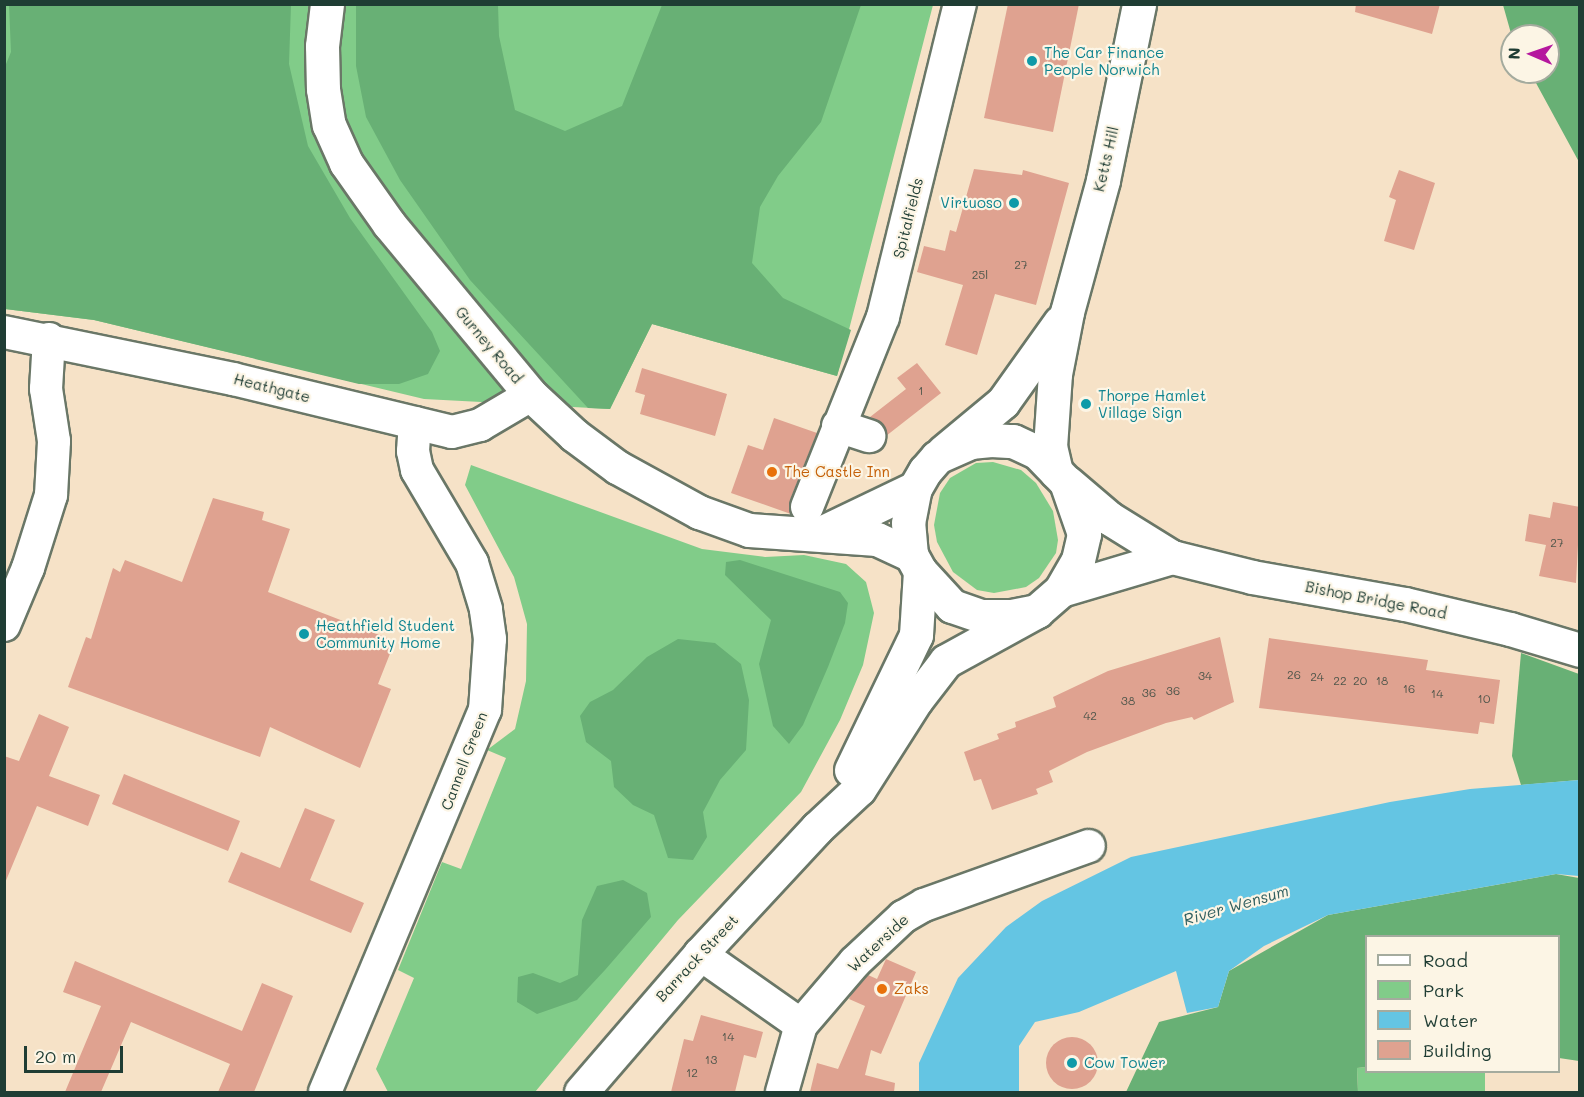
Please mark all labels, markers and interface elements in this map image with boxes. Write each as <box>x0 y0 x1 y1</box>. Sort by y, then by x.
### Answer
north arrow <box>1500 24 1560 84</box>
place label: The Car Finance People Norwich <box>1044 43 1164 78</box>
text: N <box>1503 47 1524 60</box>
marker: The Car Finance People Norwich <box>1025 54 1039 68</box>
street label: Ketts Hill <box>1090 125 1122 193</box>
street label: Spitalfields <box>889 176 927 260</box>
place label: Virtuoso <box>940 194 1002 212</box>
marker: Virtuoso <box>1007 196 1021 210</box>
house number: 27 <box>1014 258 1028 272</box>
house number: 25l <box>972 268 988 282</box>
street label: Gurney Road <box>452 303 526 387</box>
street label: Heathgate <box>232 370 312 406</box>
house number: 1 <box>918 384 924 398</box>
place label: Thorpe Hamlet Village Sign <box>1098 386 1206 421</box>
marker: Thorpe Hamlet Village Sign <box>1079 397 1093 411</box>
place label: The Castle Inn <box>784 463 890 481</box>
marker: The Castle Inn <box>765 465 779 479</box>
house number: 27 <box>1550 536 1564 550</box>
street label: Bishop Bridge Road <box>1304 577 1448 623</box>
place label: Heathfield Student Community Home <box>316 616 455 651</box>
marker: Heathfield Student Community Home <box>297 627 311 641</box>
house number: 26 <box>1287 668 1301 682</box>
house number: 34 <box>1198 669 1212 683</box>
house number: 24 <box>1310 670 1324 684</box>
house number: 22 <box>1333 674 1347 688</box>
house number: 20 <box>1353 674 1367 688</box>
house number: 18 <box>1376 674 1388 688</box>
house number: 16 <box>1403 682 1415 696</box>
house number: 36 <box>1166 684 1180 698</box>
house number: 36 <box>1142 686 1156 700</box>
house number: 14 <box>1431 687 1443 701</box>
house number: 10 <box>1478 692 1490 706</box>
house number: 38 <box>1121 694 1135 708</box>
street label: Cannell Green <box>437 709 491 813</box>
house number: 42 <box>1083 709 1097 723</box>
water label: River Wensum <box>1181 881 1291 929</box>
street label: Waterside <box>844 910 912 976</box>
street label: Barrack Street <box>652 911 742 1005</box>
legend <box>1365 935 1560 1073</box>
text: Road <box>1423 948 1468 972</box>
text: Park <box>1423 978 1464 1002</box>
place label: Zaks <box>894 980 929 998</box>
marker: Zaks <box>875 982 889 996</box>
text: Water <box>1423 1008 1478 1032</box>
house number: 14 <box>722 1030 734 1044</box>
scale bar <box>27 1034 126 1072</box>
text: Building <box>1423 1038 1491 1062</box>
text: 20 m <box>35 1044 76 1068</box>
house number: 13 <box>705 1053 717 1067</box>
place label: Cow Tower <box>1084 1054 1166 1072</box>
marker: Cow Tower <box>1065 1056 1079 1070</box>
house number: 12 <box>686 1066 698 1080</box>

